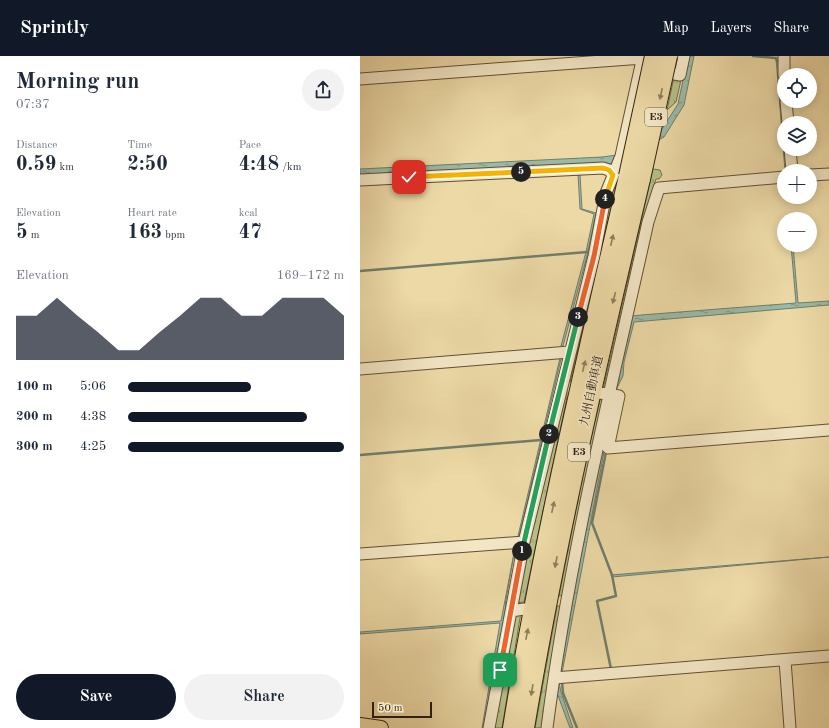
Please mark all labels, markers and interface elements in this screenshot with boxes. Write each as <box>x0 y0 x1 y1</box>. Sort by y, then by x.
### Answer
text: Sprintly <box>20 19 89 38</box>
text: Map <box>663 21 689 35</box>
text: Layers <box>711 21 752 35</box>
text: Share <box>774 21 809 35</box>
map controls <box>777 68 817 252</box>
button: locate <box>777 68 817 108</box>
button: share <box>302 69 344 111</box>
text: Morning run <box>16 71 139 93</box>
one-way arrow <box>657 88 663 100</box>
text: 07:37 <box>16 98 50 111</box>
road number: E3 <box>645 108 667 126</box>
button: layers <box>777 116 817 156</box>
text: Distance <box>16 140 57 151</box>
text: Time <box>127 140 152 151</box>
text: Pace <box>239 140 261 151</box>
text: 0.59 <box>16 155 56 175</box>
text: 2:50 <box>127 155 168 175</box>
text: 4:48 <box>239 155 279 175</box>
pin <box>392 160 426 194</box>
text: km <box>56 162 74 173</box>
text: /km <box>279 162 302 173</box>
pin: 5 <box>511 162 531 182</box>
button: + <box>777 164 817 204</box>
icon: check <box>398 166 420 188</box>
text: 5 <box>518 166 524 177</box>
pin: 4 <box>595 189 615 209</box>
text: 4 <box>602 193 608 204</box>
text: Elevation <box>16 208 61 219</box>
text: Heart rate <box>127 208 177 219</box>
text: kcal <box>239 208 258 219</box>
button: − <box>777 212 817 252</box>
text: 5 <box>16 223 28 243</box>
text: 163 <box>127 223 162 243</box>
text: 47 <box>239 223 262 243</box>
text: m <box>28 230 39 241</box>
text: bpm <box>162 230 185 241</box>
one-way arrow <box>610 233 616 246</box>
text: Elevation <box>16 269 69 282</box>
text: 169–172 m <box>277 269 344 282</box>
one-way arrow <box>610 292 616 304</box>
pin: 3 <box>568 307 588 327</box>
text: 3 <box>575 311 581 322</box>
street label: 九州自動車道 <box>577 354 605 427</box>
one-way arrow <box>581 360 587 373</box>
text: 100 m <box>16 380 53 393</box>
text: 5:06 <box>80 380 106 393</box>
text: 200 m <box>16 410 53 423</box>
text: 4:38 <box>80 410 106 423</box>
pin: 2 <box>539 424 559 444</box>
text: 2 <box>546 428 552 439</box>
text: 300 m <box>16 440 53 453</box>
text: 4:25 <box>80 440 106 453</box>
road number: E3 <box>568 443 590 461</box>
one-way arrow <box>550 501 556 513</box>
pin: 1 <box>512 541 532 561</box>
text: 1 <box>519 545 525 556</box>
one-way arrow <box>553 556 559 568</box>
one-way arrow <box>524 628 530 640</box>
pin <box>483 653 517 687</box>
icon: arrive <box>489 659 511 681</box>
button: Save <box>16 674 176 720</box>
button: Share <box>184 674 344 720</box>
one-way arrow <box>529 684 535 696</box>
scale bar <box>372 700 432 719</box>
text: 50 m <box>378 703 403 714</box>

